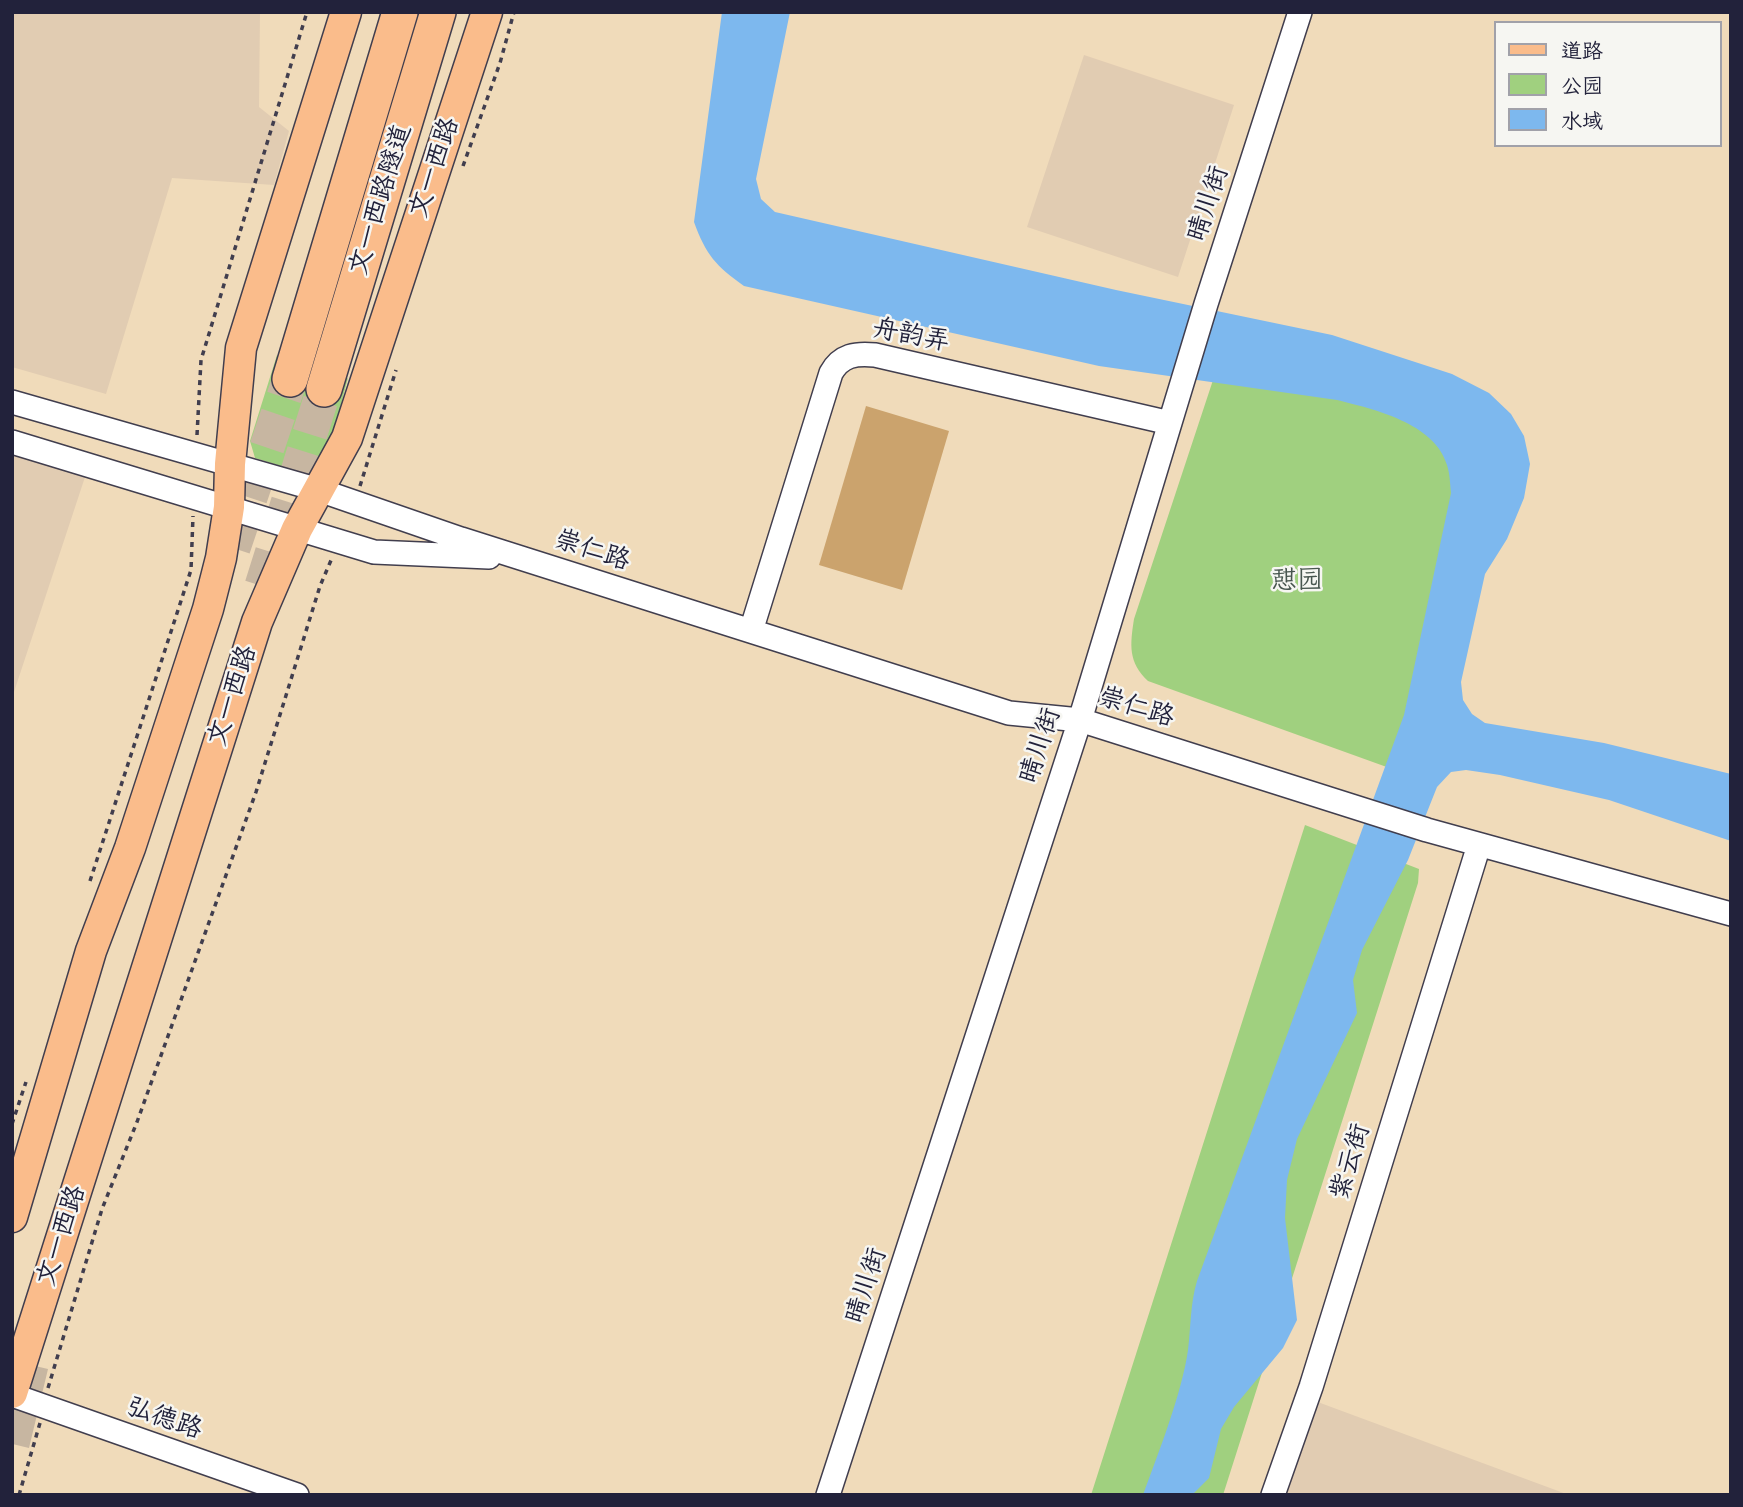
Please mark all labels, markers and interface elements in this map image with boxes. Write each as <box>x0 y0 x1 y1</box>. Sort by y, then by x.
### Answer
legend <box>1494 21 1722 147</box>
text: 道路 <box>1561 38 1603 63</box>
text: 公园 <box>1561 73 1603 98</box>
text: 水域 <box>1561 108 1603 133</box>
street label: 文一西路 <box>403 114 467 222</box>
street label: 文一西路隧道 <box>343 121 419 279</box>
street label: 晴川街 <box>1182 162 1236 246</box>
street label: 舟韵弄 <box>870 313 952 359</box>
street label: 崇仁路 <box>550 524 634 578</box>
park label: 憇园 <box>1271 565 1323 597</box>
street label: 文一西路 <box>202 642 264 750</box>
street label: 崇仁路 <box>1094 682 1178 734</box>
street label: 晴川街 <box>1014 704 1068 788</box>
street label: 紫云街 <box>1325 1120 1377 1204</box>
street label: 文一西路 <box>31 1182 93 1290</box>
street label: 晴川街 <box>840 1244 894 1328</box>
street label: 弘德路 <box>122 1392 206 1446</box>

